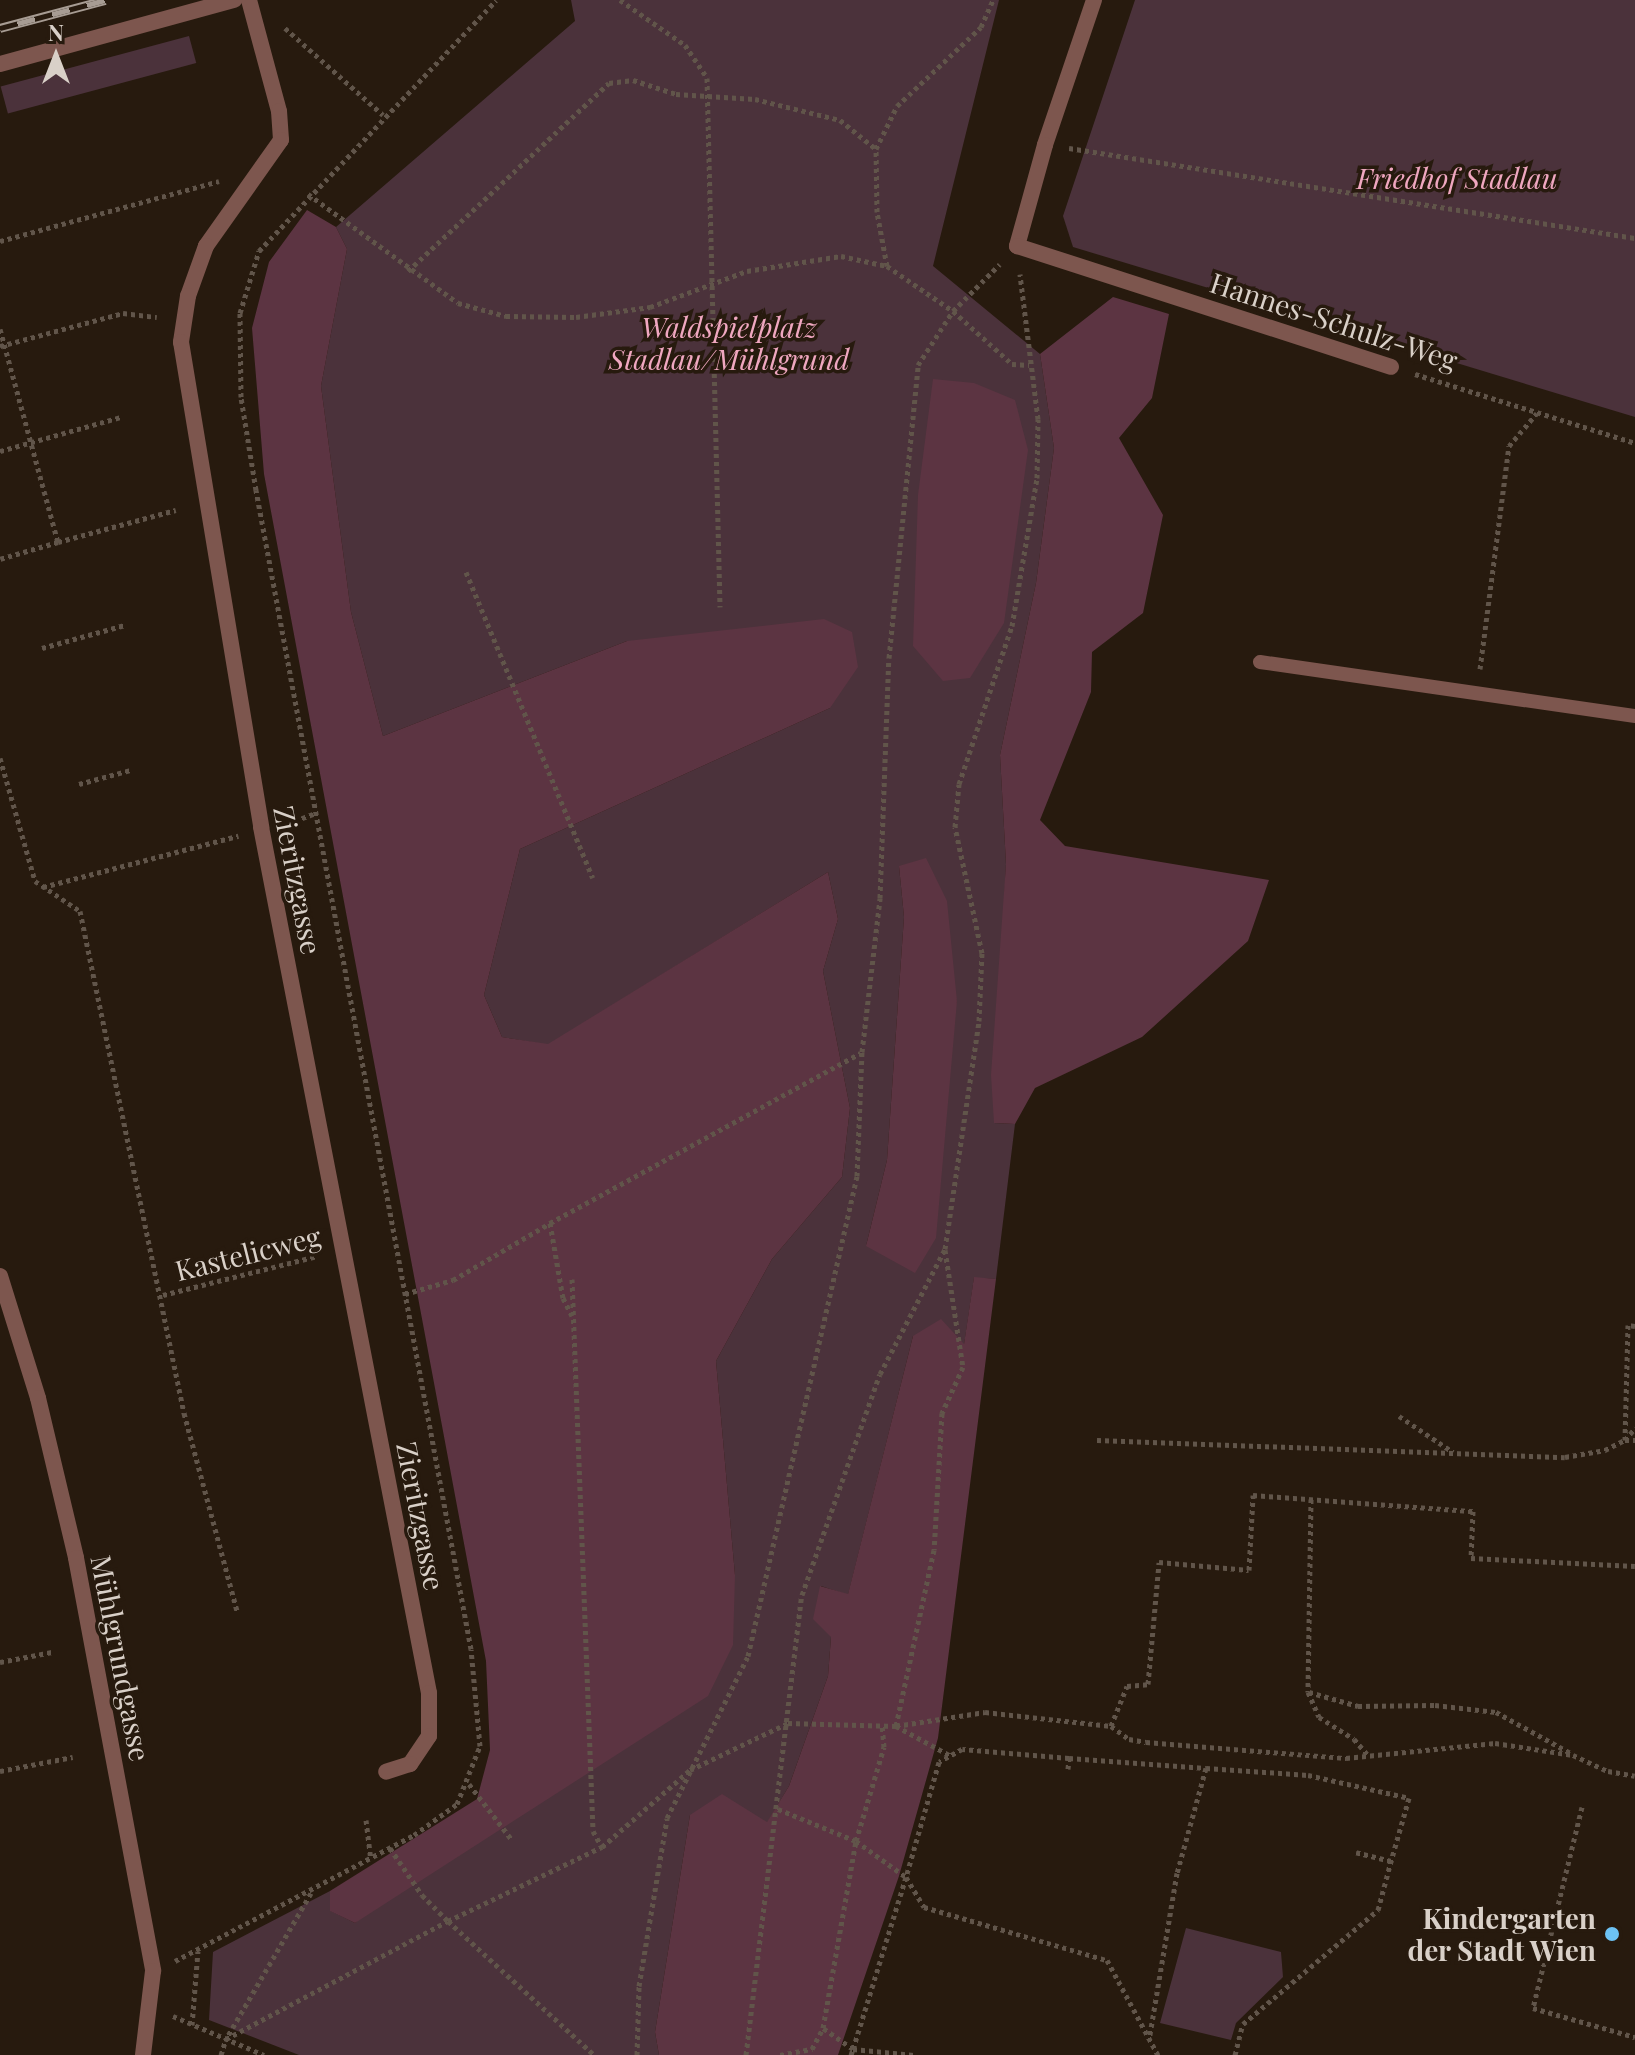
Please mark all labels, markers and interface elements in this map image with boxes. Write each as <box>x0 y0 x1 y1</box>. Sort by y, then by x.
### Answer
north arrow <box>16 16 96 96</box>
text: N <box>48 17 64 47</box>
park label: Friedhof Stadlau <box>1356 161 1558 195</box>
street label: Hannes-Schulz-Weg <box>1206 265 1462 377</box>
park label: Waldspielplatz Stadlau/Mühlgrund <box>609 310 849 376</box>
street label: Zieritzgasse <box>267 803 329 957</box>
street label: Kastelicweg <box>172 1219 324 1287</box>
street label: Zieritzgasse <box>390 1439 452 1593</box>
street label: Mühlgrundgasse <box>85 1552 157 1764</box>
place label: Kindergarten der Stadt Wien <box>1406 1901 1596 1967</box>
marker: Kindergarten der Stadt Wien <box>1603 1925 1621 1943</box>

